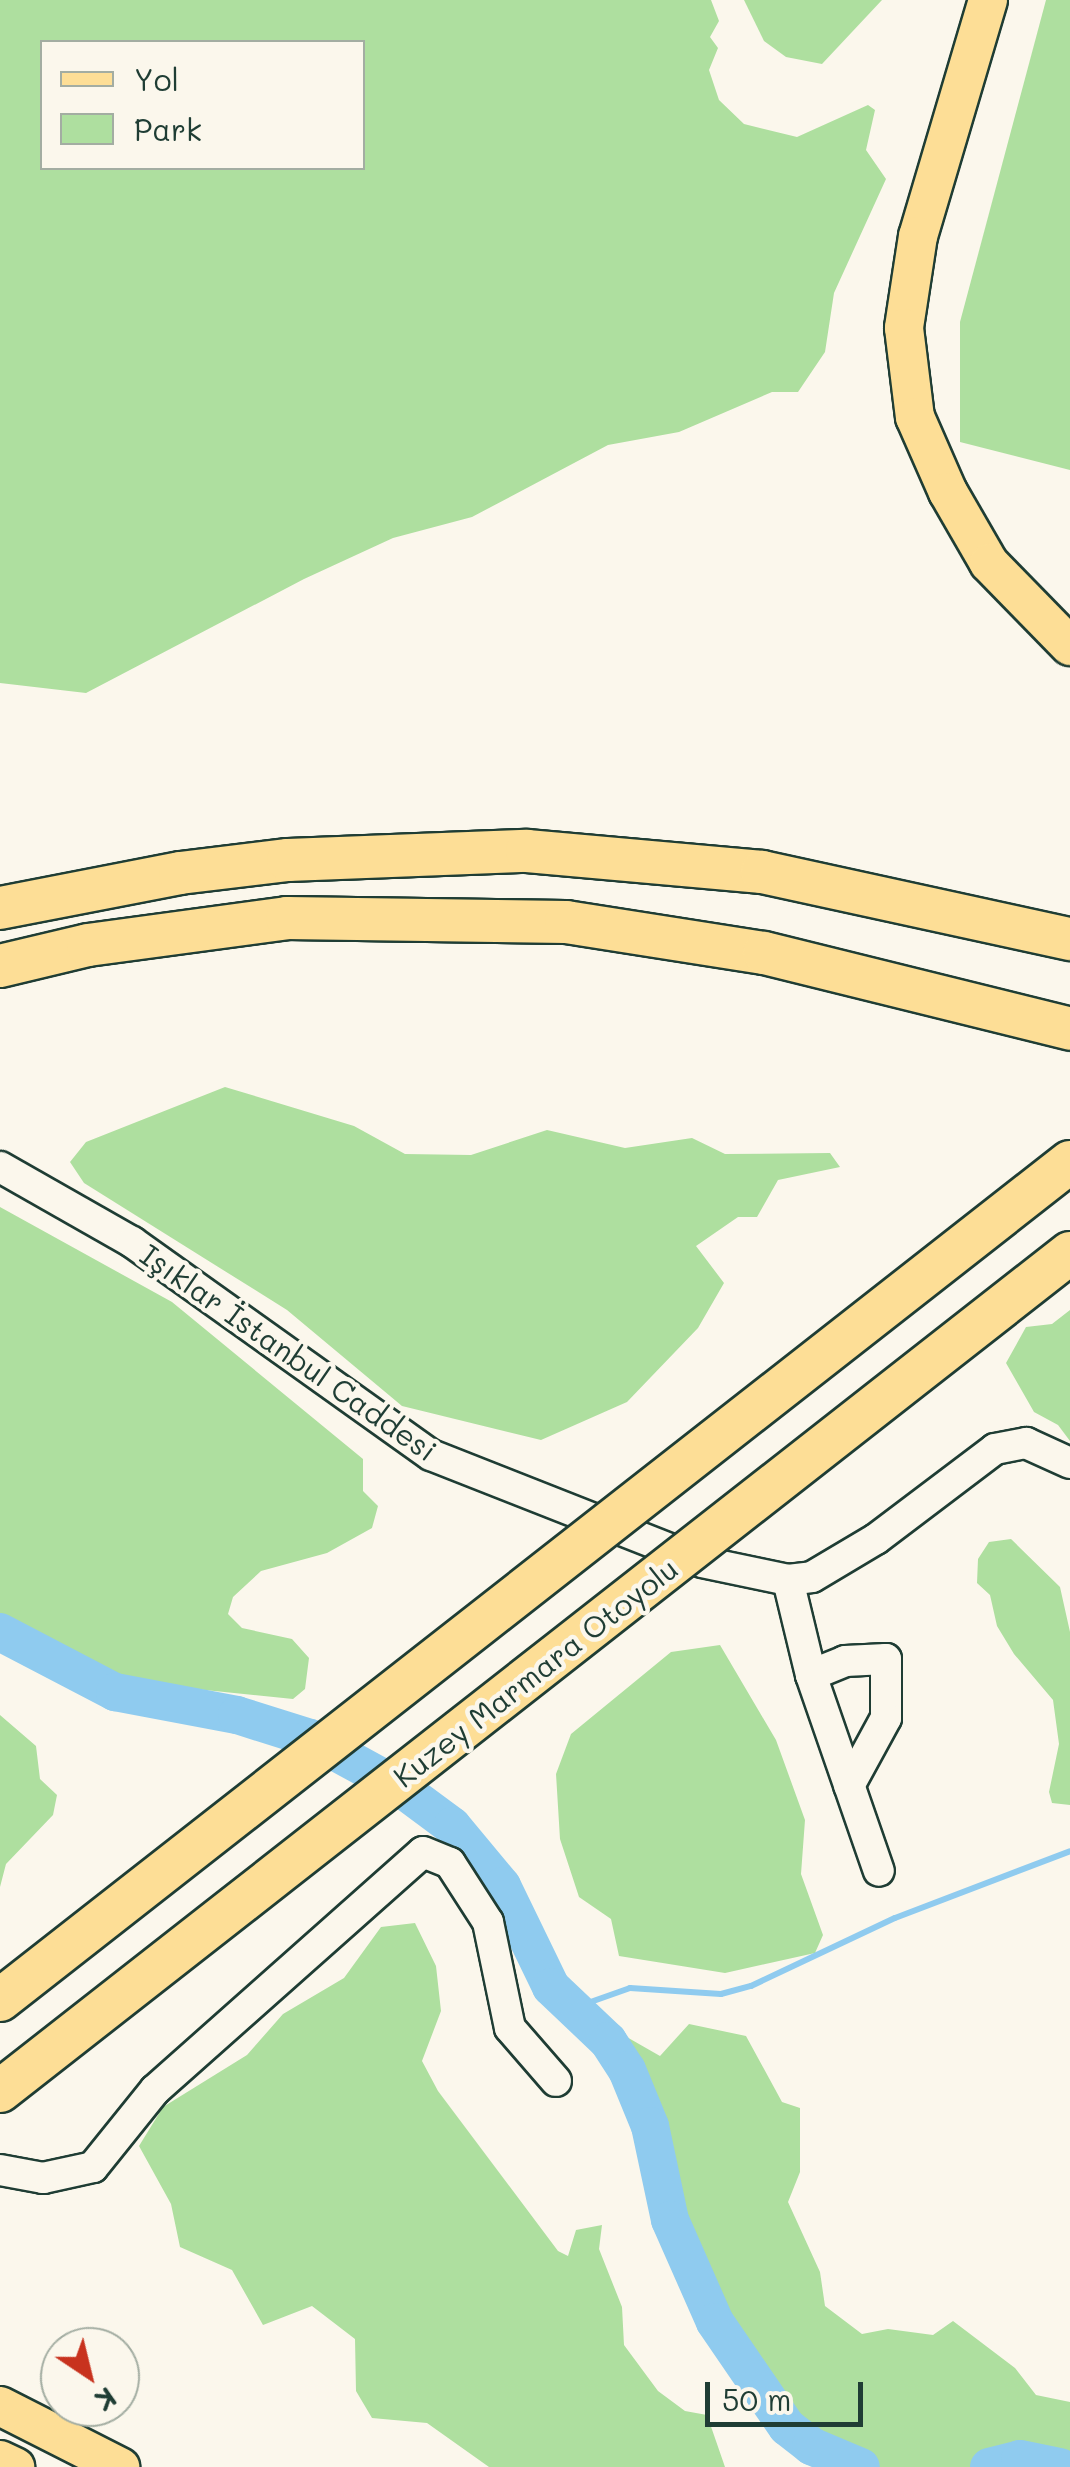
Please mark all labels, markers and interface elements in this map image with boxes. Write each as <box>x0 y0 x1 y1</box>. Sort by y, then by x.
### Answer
legend <box>40 40 365 170</box>
text: Yol <box>134 59 179 99</box>
text: Park <box>134 109 202 149</box>
street label: Işıklar İstanbul Caddesi <box>134 1236 444 1468</box>
street label: Kuzey Marmara Otoyolu <box>386 1550 684 1794</box>
north arrow <box>40 2327 140 2427</box>
scale bar <box>710 2362 868 2424</box>
text: 50 m <box>722 2379 792 2419</box>
text: K <box>88 2380 124 2420</box>

